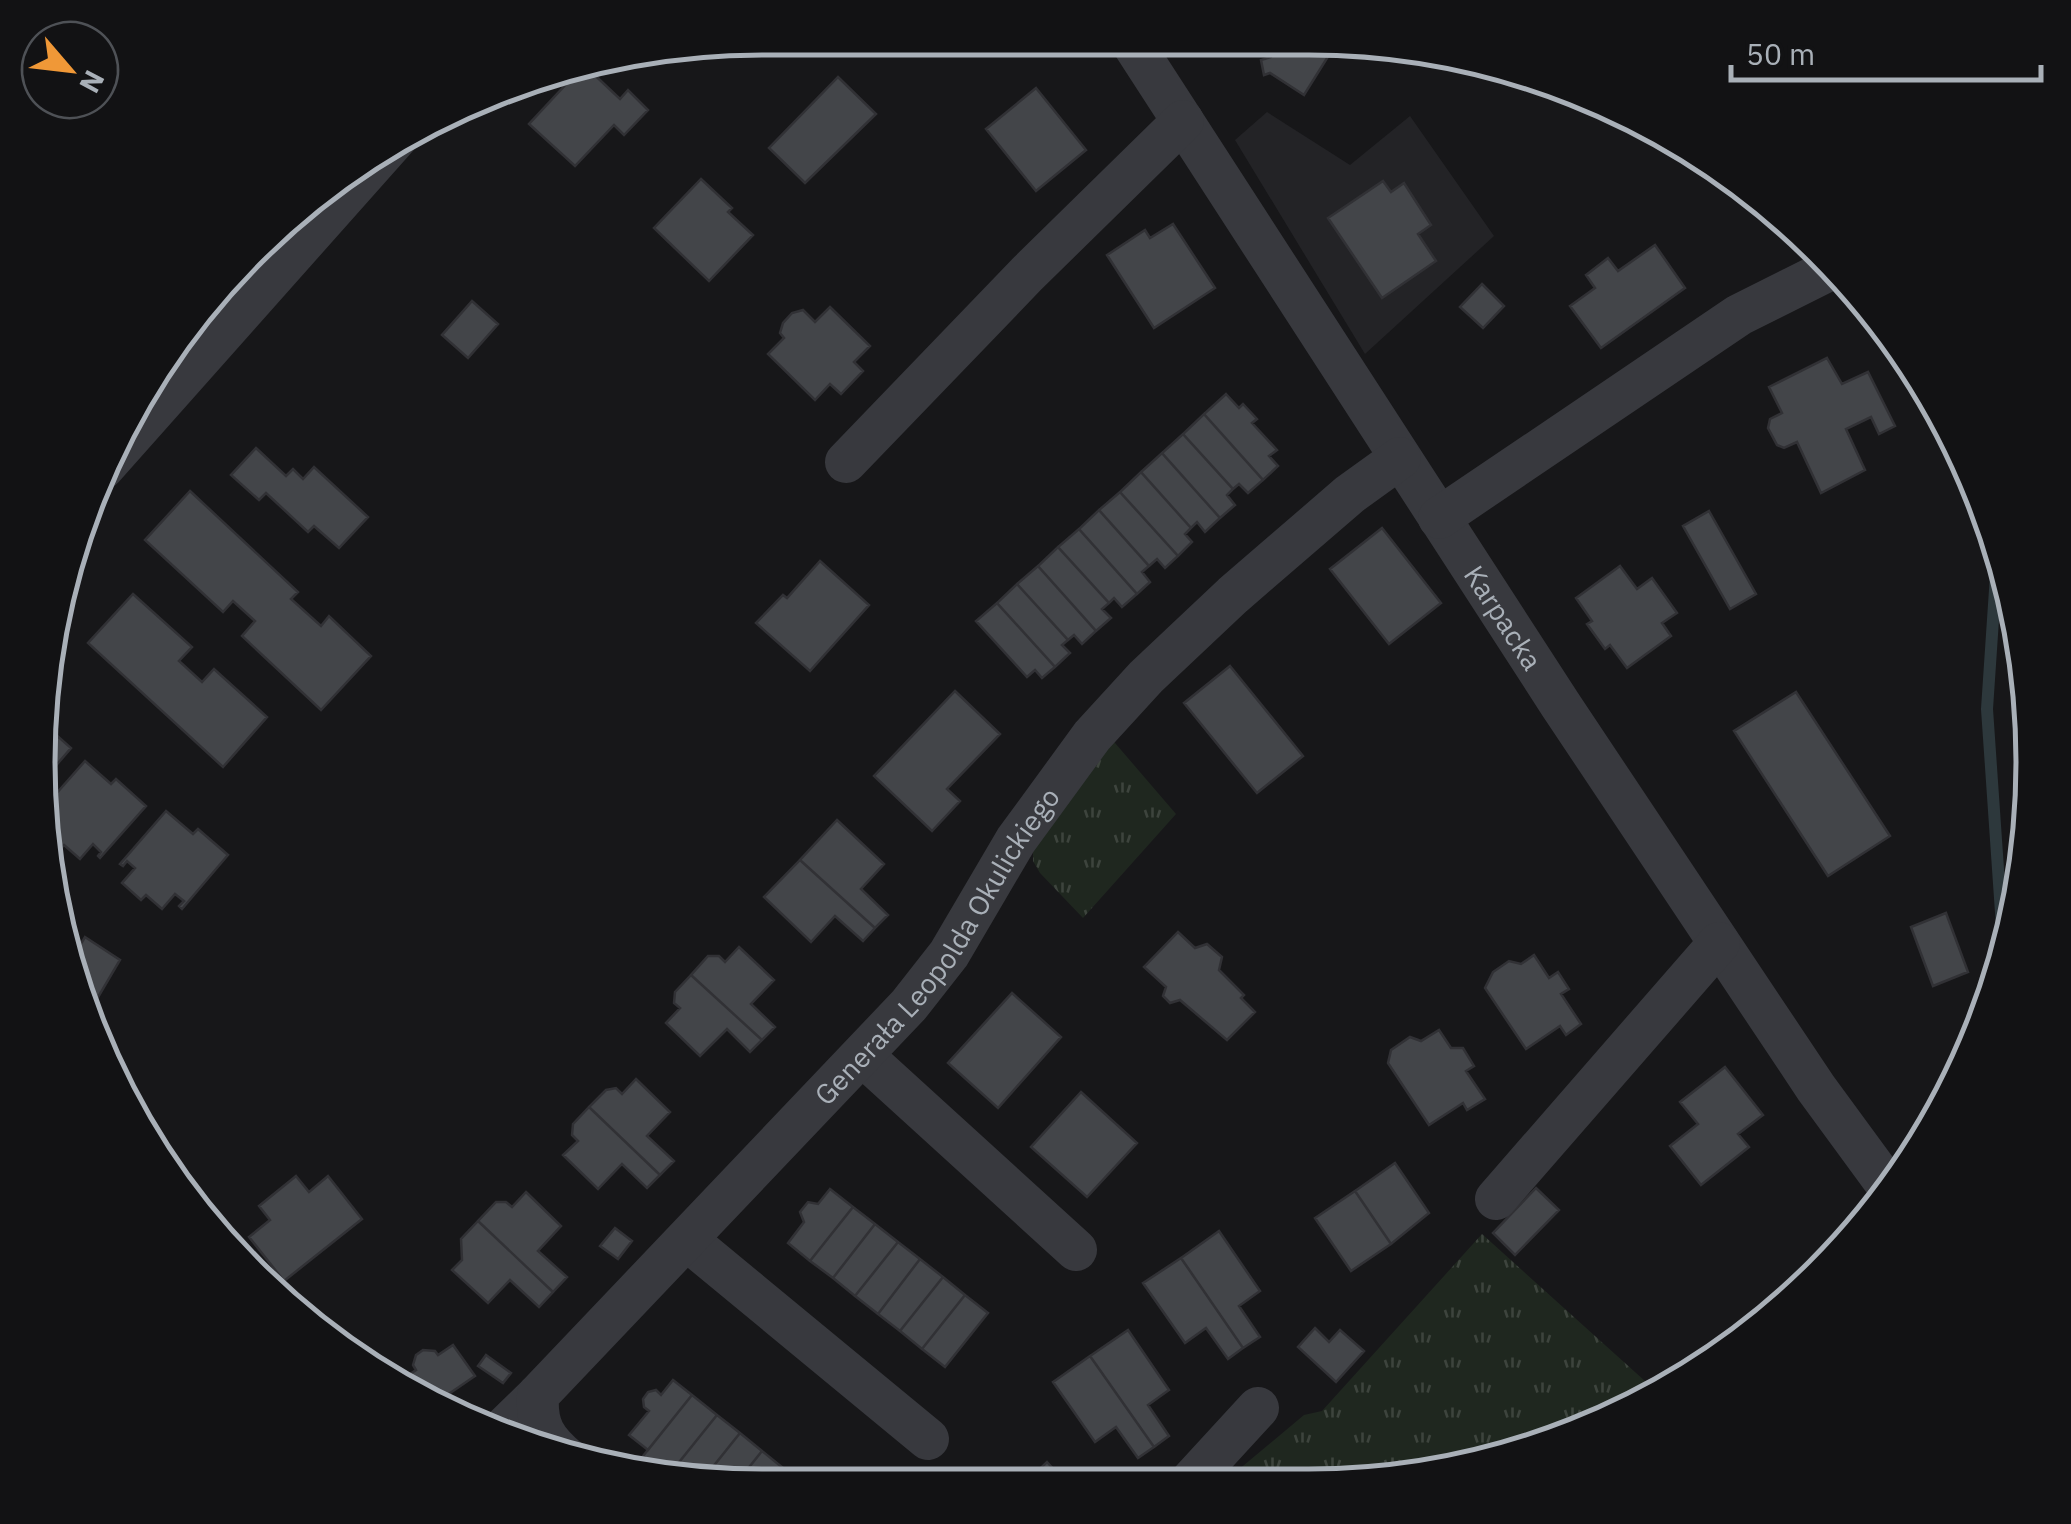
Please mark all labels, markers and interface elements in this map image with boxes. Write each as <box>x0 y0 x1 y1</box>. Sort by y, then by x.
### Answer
north arrow <box>20 20 120 120</box>
scale bar <box>1731 20 2041 82</box>
text: 50 m <box>1746 34 1815 73</box>
text: N <box>71 64 114 100</box>
street label: Karpacka <box>1456 558 1551 677</box>
street label: Generała Leopolda Okulickiego <box>806 779 1067 1112</box>

